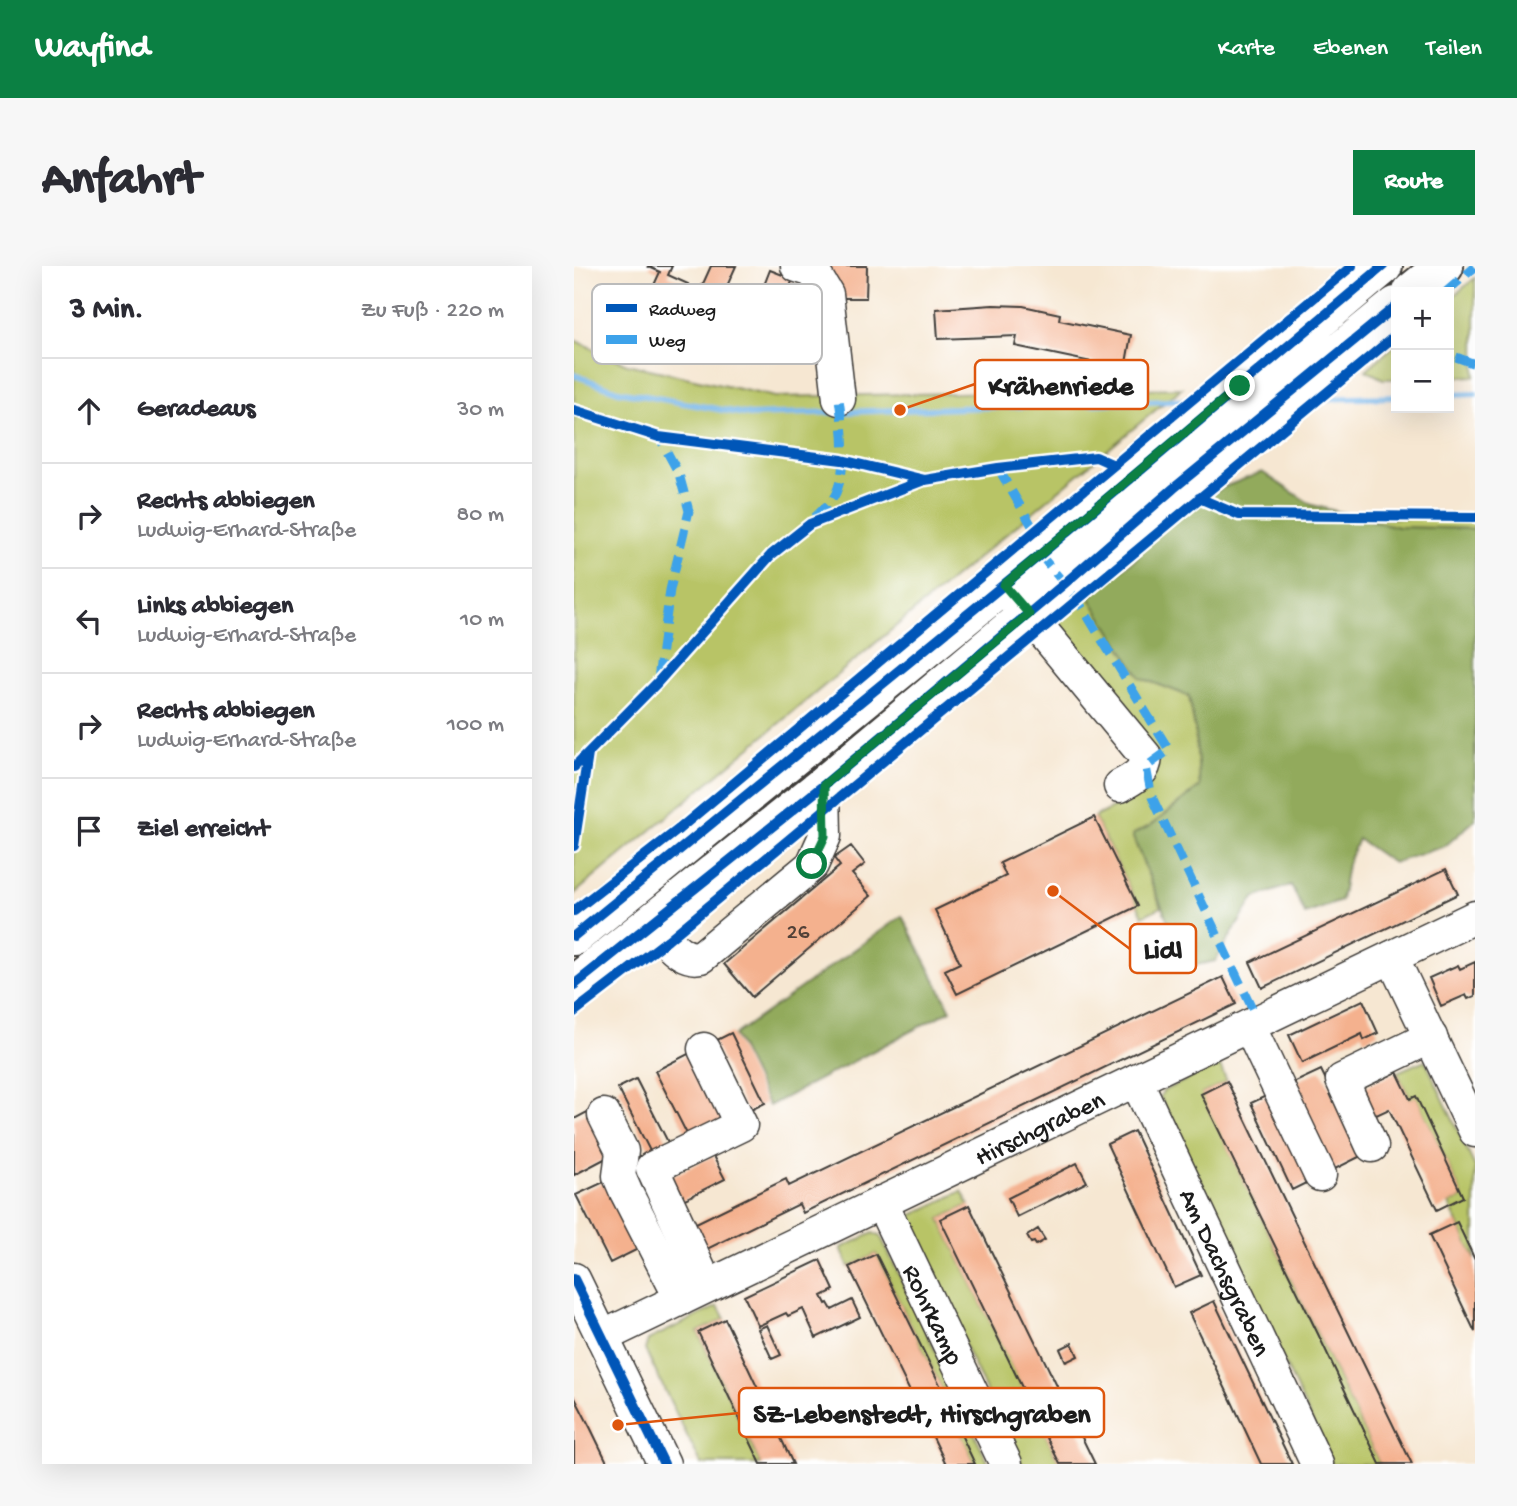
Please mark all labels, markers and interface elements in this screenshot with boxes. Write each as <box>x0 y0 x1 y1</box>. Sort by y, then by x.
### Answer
text: Wayfind <box>35 30 150 68</box>
text: Karte <box>1218 35 1275 64</box>
text: Ebenen <box>1313 35 1388 64</box>
text: Teilen <box>1426 35 1482 64</box>
button: Route <box>1353 150 1475 215</box>
text: Anfahrt <box>42 153 200 211</box>
legend <box>592 284 822 364</box>
map controls <box>1391 287 1454 413</box>
button: + <box>1391 287 1454 350</box>
text: 3 Min. <box>70 294 144 329</box>
text: Zu Fuß · 220 m <box>361 298 504 325</box>
text: Radweg <box>649 300 716 323</box>
text: Weg <box>649 331 686 354</box>
button: − <box>1391 350 1454 413</box>
callout: Krähenriede <box>975 360 1148 409</box>
route end <box>1224 370 1255 401</box>
text: Krähenriede <box>988 372 1135 405</box>
icon: ahead <box>70 392 108 430</box>
text: Geradeaus <box>137 395 255 426</box>
text: 30 m <box>457 397 504 424</box>
text: Rechts abbiegen <box>137 487 315 518</box>
icon: right <box>70 497 108 535</box>
text: 80 m <box>457 502 504 529</box>
text: Ludwig-Erhard-Straße <box>137 518 356 545</box>
text: Links abbiegen <box>137 592 293 623</box>
icon: left <box>70 602 108 640</box>
text: 10 m <box>460 607 504 634</box>
text: Ludwig-Erhard-Straße <box>137 623 356 650</box>
text: Rechts abbiegen <box>137 697 315 728</box>
icon: right <box>70 707 108 745</box>
text: 100 m <box>447 712 504 739</box>
text: Ludwig-Erhard-Straße <box>137 728 356 755</box>
icon: arrive <box>70 812 108 850</box>
text: Ziel erreicht <box>137 815 269 846</box>
route start <box>796 848 827 879</box>
house number: 26 <box>787 920 810 947</box>
callout: Lidl <box>1130 924 1196 973</box>
text: Lidl <box>1144 936 1182 969</box>
street label: Hirschgraben <box>971 1086 1111 1175</box>
street label: Am Dachsgraben <box>1170 1185 1275 1363</box>
street label: Rohrkamp <box>893 1261 968 1371</box>
callout: SZ-Lebenstedt, Hirschgraben <box>739 1388 1104 1437</box>
text: SZ-Lebenstedt, Hirschgraben <box>753 1400 1091 1433</box>

